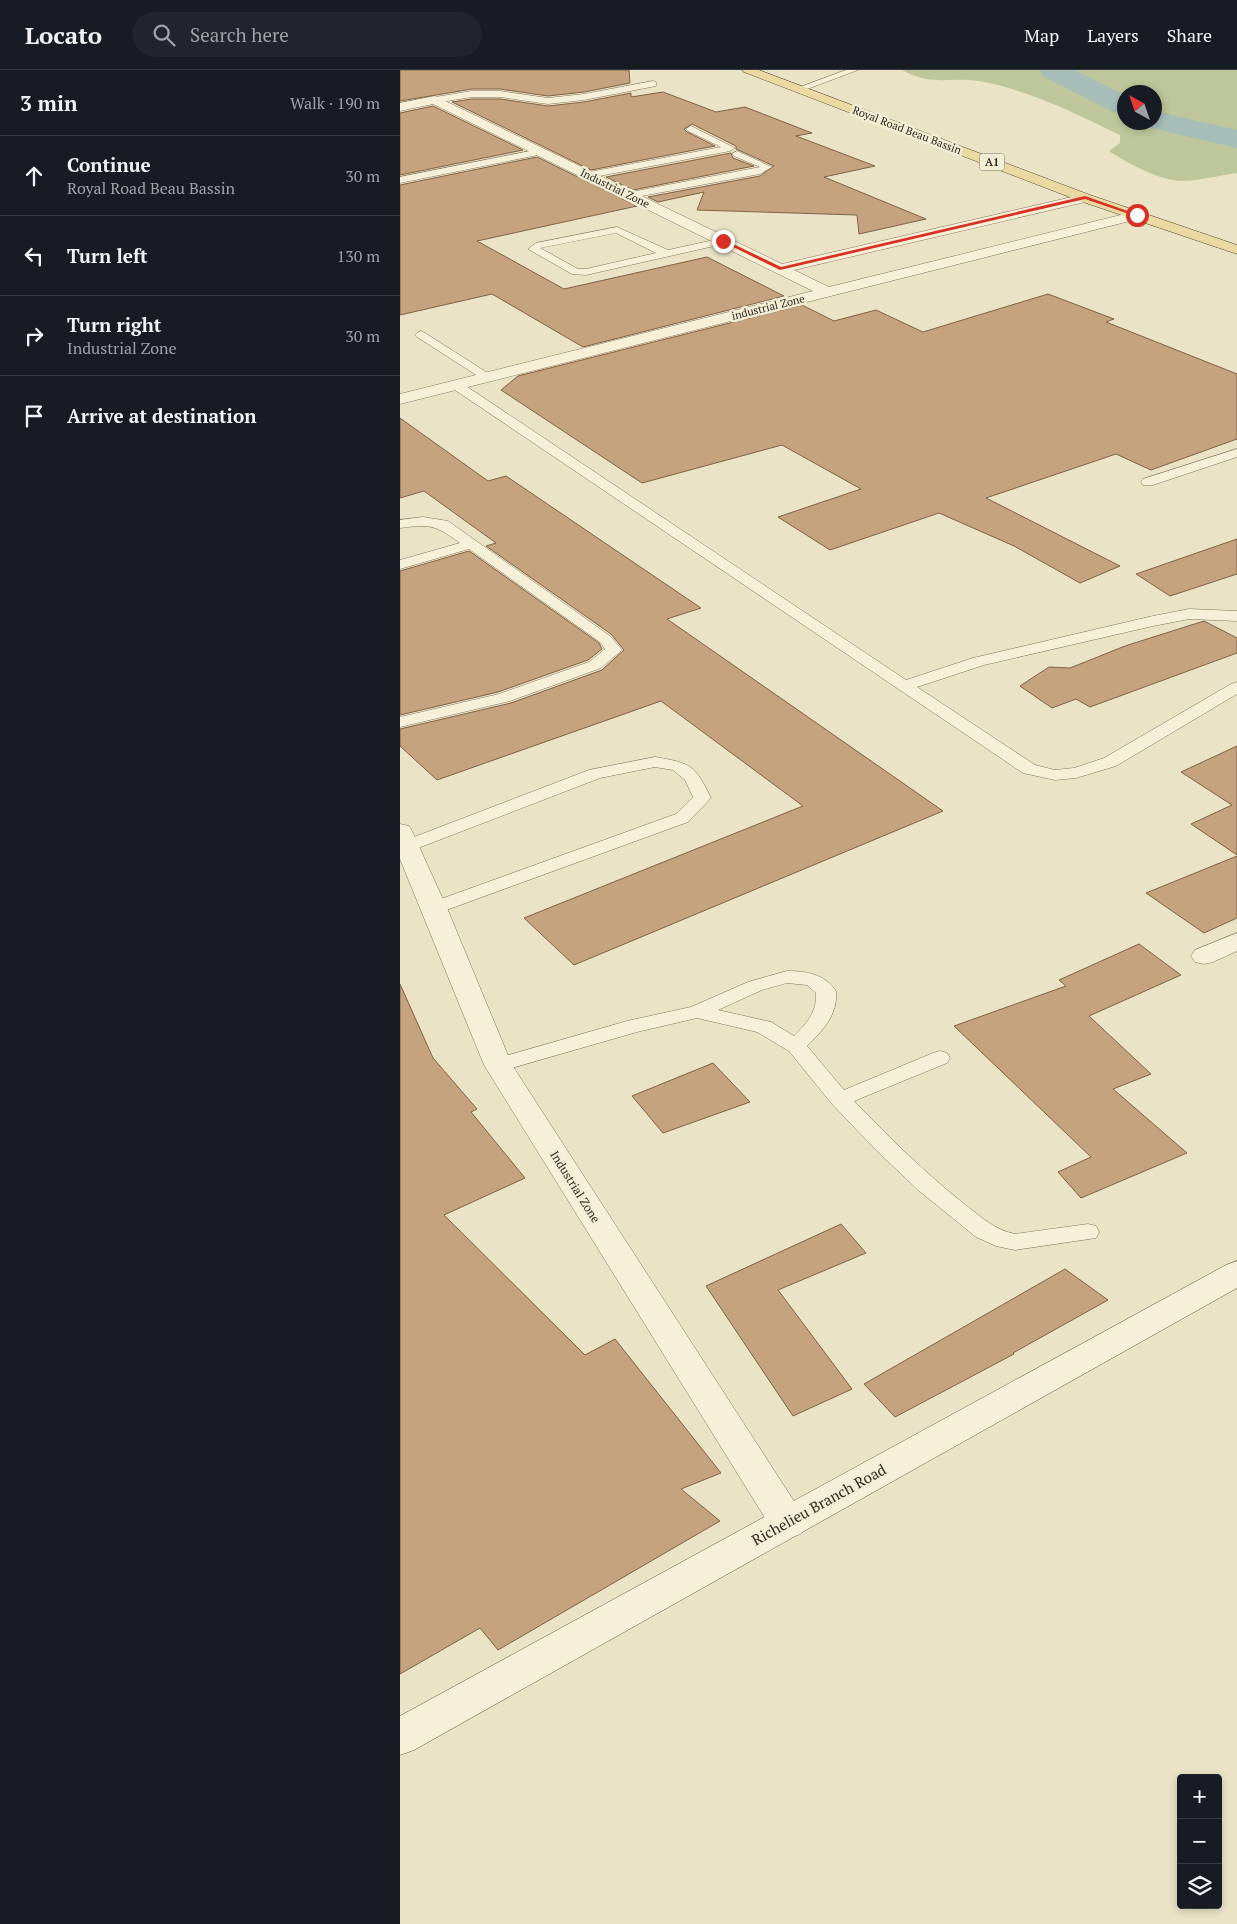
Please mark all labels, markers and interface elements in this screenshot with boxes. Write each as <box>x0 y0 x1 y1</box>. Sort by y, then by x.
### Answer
search box <box>132 12 482 57</box>
text: Locato <box>25 19 102 51</box>
icon: search <box>150 21 178 49</box>
text: Search here <box>190 22 289 47</box>
text: Map <box>1024 23 1059 47</box>
text: Layers <box>1087 23 1139 47</box>
text: Share <box>1167 23 1212 47</box>
north arrow <box>1117 85 1162 130</box>
text: 3 min <box>20 89 77 117</box>
text: Walk · 190 m <box>290 92 380 114</box>
street label: Royal Road Beau Bassin <box>851 103 964 157</box>
text: Continue <box>67 152 151 177</box>
road number: A1 <box>980 154 1004 170</box>
icon: ahead <box>20 162 48 190</box>
text: 30 m <box>345 165 380 187</box>
street label: Industrial Zone <box>578 165 652 211</box>
text: Royal Road Beau Bassin <box>67 177 235 199</box>
route start <box>1126 204 1149 227</box>
route end <box>712 230 735 253</box>
icon: left <box>20 242 48 270</box>
text: Turn left <box>67 243 148 268</box>
text: 130 m <box>337 245 380 267</box>
street label: industrial Zone <box>730 291 806 323</box>
text: Turn right <box>67 312 161 337</box>
icon: right <box>20 322 48 350</box>
text: 30 m <box>345 325 380 347</box>
text: Industrial Zone <box>67 337 177 359</box>
icon: arrive <box>20 402 48 430</box>
text: Arrive at destination <box>67 403 256 428</box>
street label: Industrial Zone <box>547 1148 604 1226</box>
street label: Richelieu Branch Road <box>748 1459 889 1549</box>
map controls <box>1177 1774 1222 1909</box>
button: + <box>1177 1774 1222 1819</box>
button: − <box>1177 1819 1222 1864</box>
button: layers <box>1177 1864 1222 1909</box>

